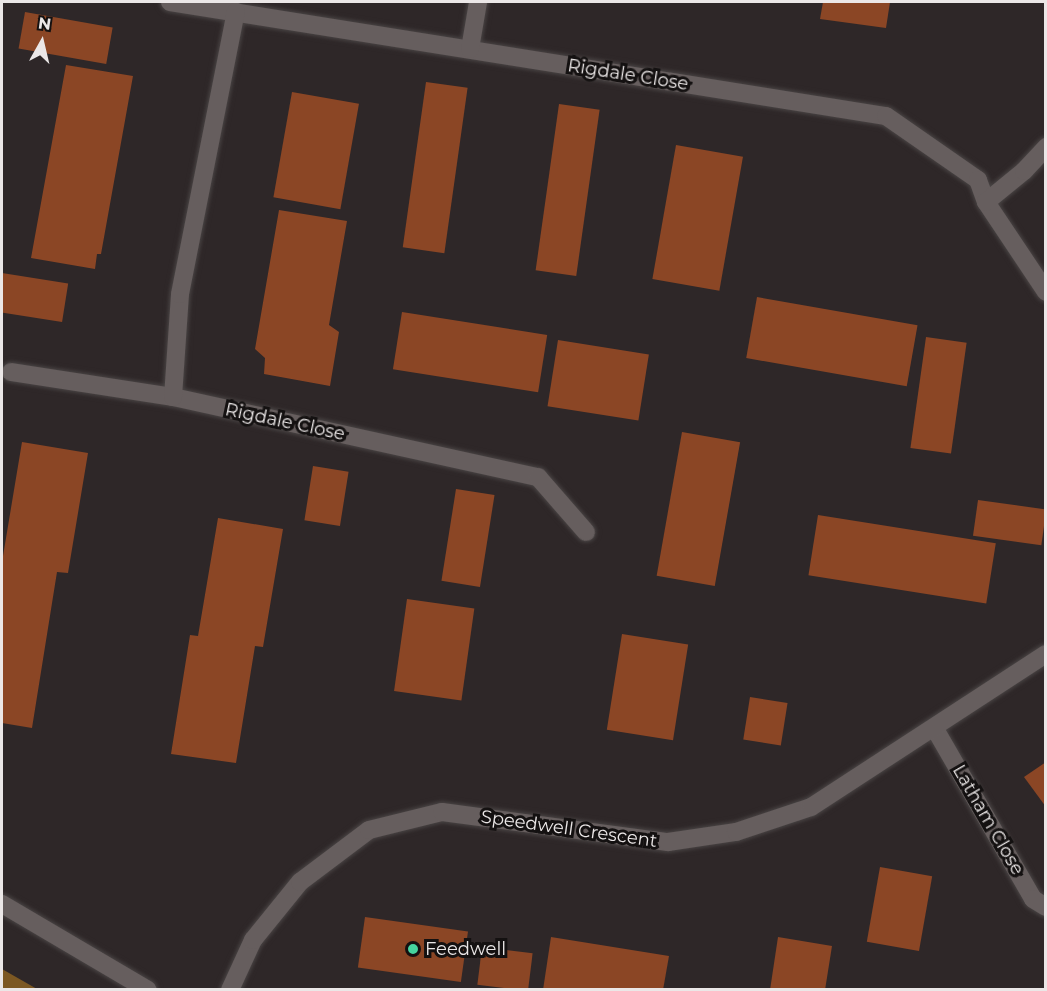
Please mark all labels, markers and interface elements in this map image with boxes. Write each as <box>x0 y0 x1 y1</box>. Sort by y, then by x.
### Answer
north arrow <box>12 12 72 72</box>
text: N <box>37 13 52 34</box>
street label: Rigdale Close <box>566 55 690 95</box>
street label: Rigdale Close <box>223 399 347 445</box>
street label: Latham Close <box>948 761 1028 879</box>
street label: Speedwell Crescent <box>479 806 659 852</box>
place label: Feedwell <box>425 938 506 960</box>
marker: Feedwell <box>406 942 420 956</box>

